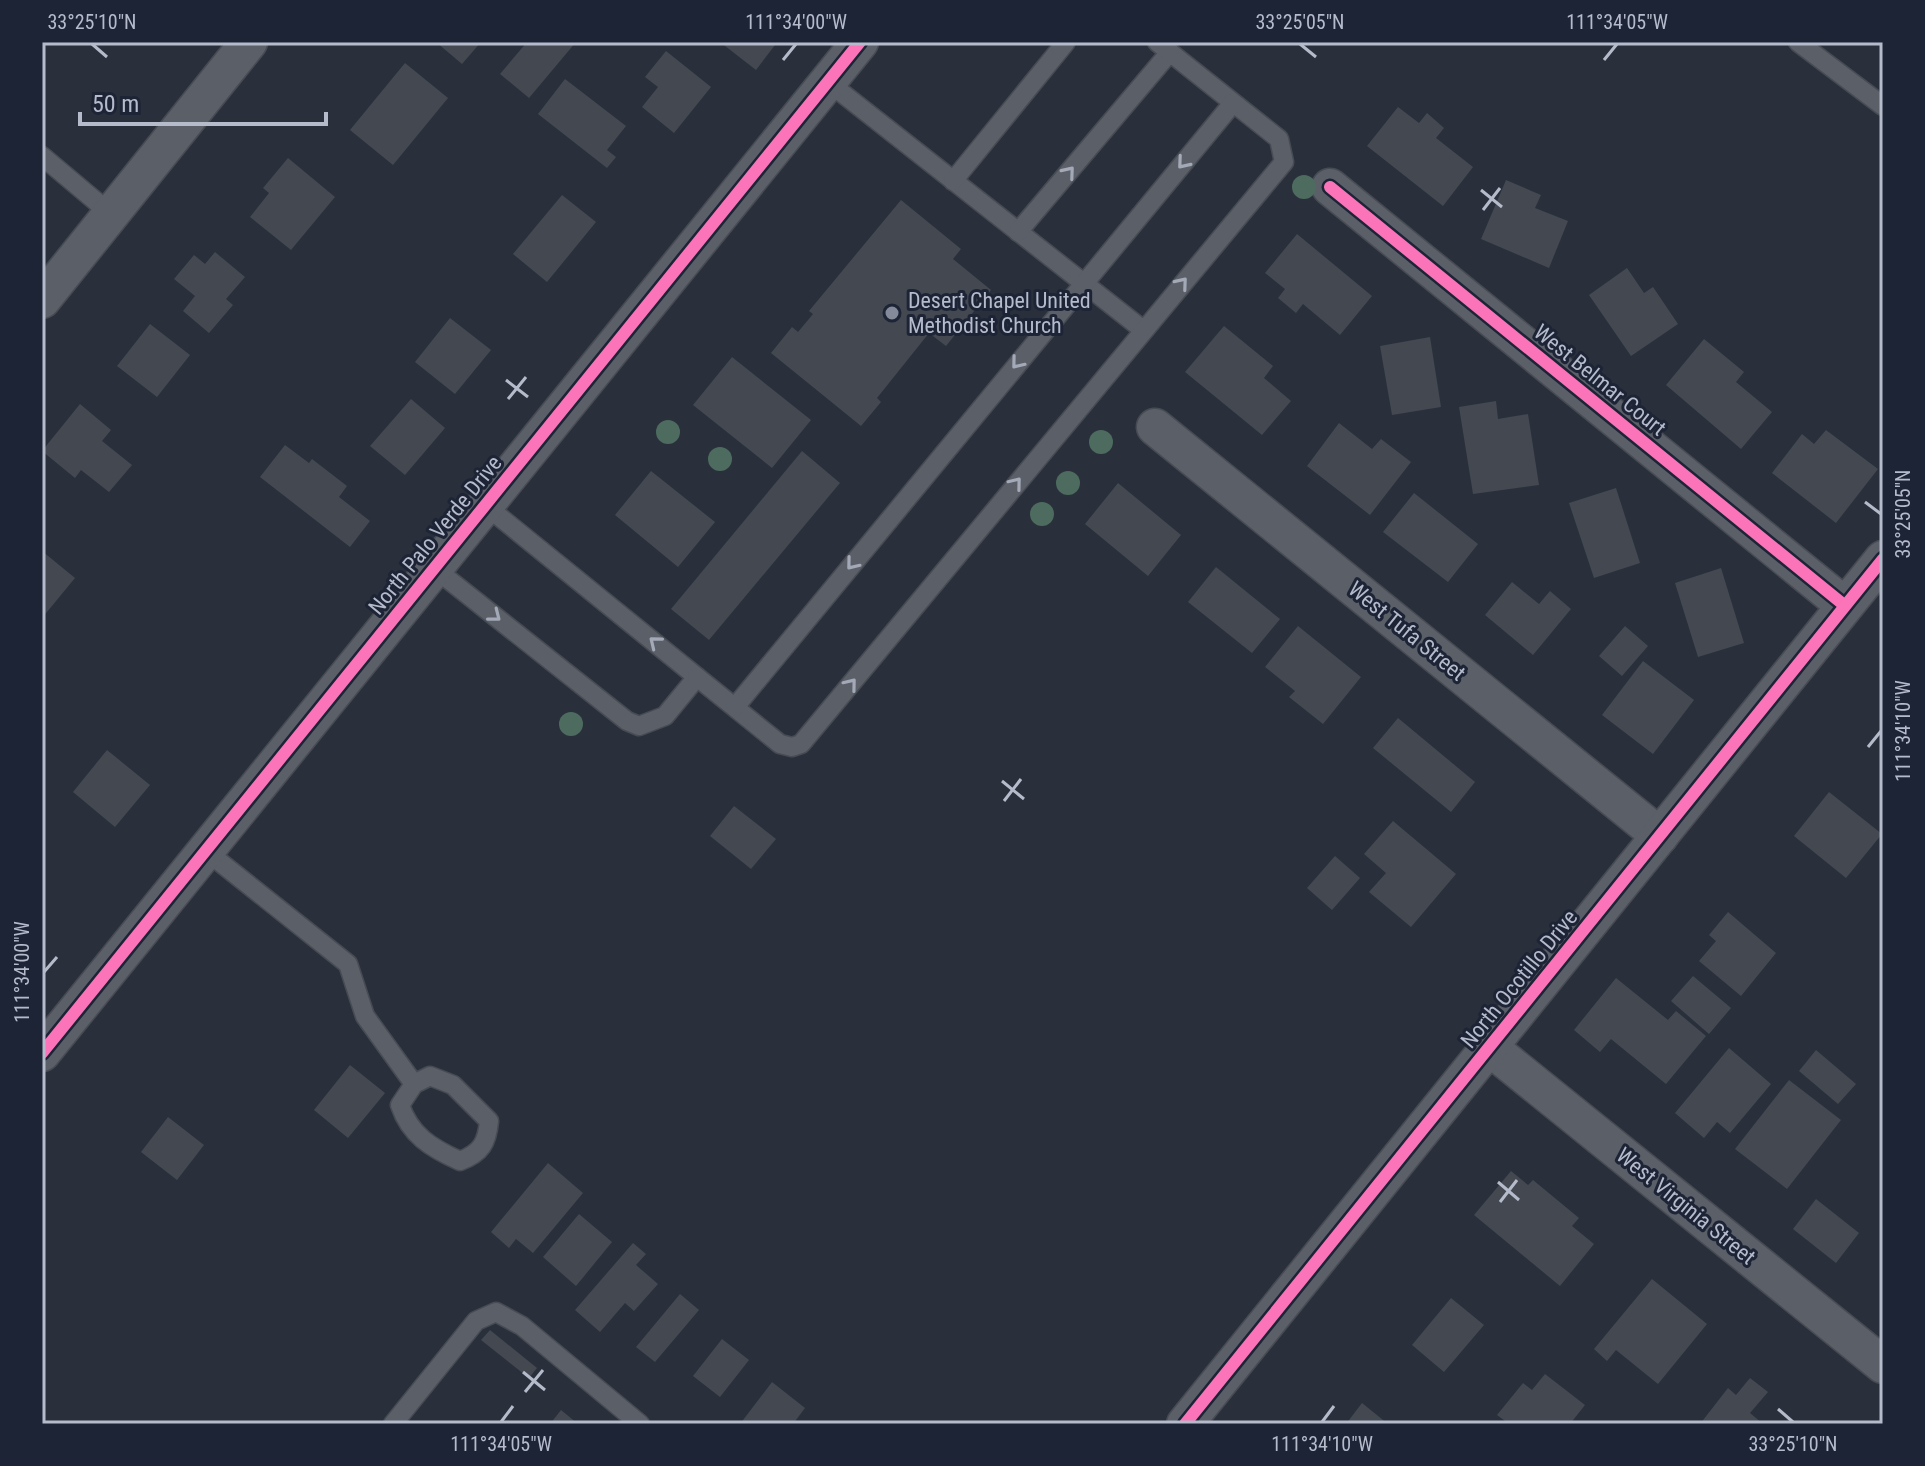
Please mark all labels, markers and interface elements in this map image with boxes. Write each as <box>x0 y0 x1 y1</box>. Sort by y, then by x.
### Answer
text: 33°25'10"N <box>47 10 137 34</box>
text: 111°34'00"W <box>745 10 847 34</box>
text: 33°25'05"N <box>1255 10 1345 34</box>
text: 111°34'05"W <box>1566 10 1668 34</box>
scale bar <box>80 76 326 126</box>
text: 50 m <box>92 90 139 118</box>
one-way arrow <box>1178 153 1193 168</box>
one-way arrow <box>1059 167 1074 181</box>
one-way arrow <box>1172 277 1187 292</box>
place label: Desert Chapel United Methodist Church <box>908 288 1091 338</box>
marker: Desert Chapel United Methodist Church <box>883 304 901 322</box>
street label: West Belmar Court <box>1529 319 1671 441</box>
one-way arrow <box>1013 354 1027 369</box>
street label: North Palo Verde Drive <box>363 451 507 619</box>
text: 33°25'05"N <box>1891 469 1915 559</box>
one-way arrow <box>1006 478 1021 492</box>
one-way arrow <box>848 555 862 570</box>
street label: West Tufa Street <box>1344 576 1470 686</box>
one-way arrow <box>486 607 501 621</box>
one-way arrow <box>649 637 664 652</box>
one-way arrow <box>841 678 856 693</box>
text: 111°34'10"W <box>1891 680 1915 782</box>
street label: North Ocotillo Drive <box>1456 905 1582 1053</box>
text: 111°34'00"W <box>10 921 34 1023</box>
street label: West Virginia Street <box>1612 1142 1760 1270</box>
text: 111°34'05"W <box>450 1432 552 1456</box>
text: 111°34'10"W <box>1271 1432 1373 1456</box>
text: 33°25'10"N <box>1748 1432 1838 1456</box>

